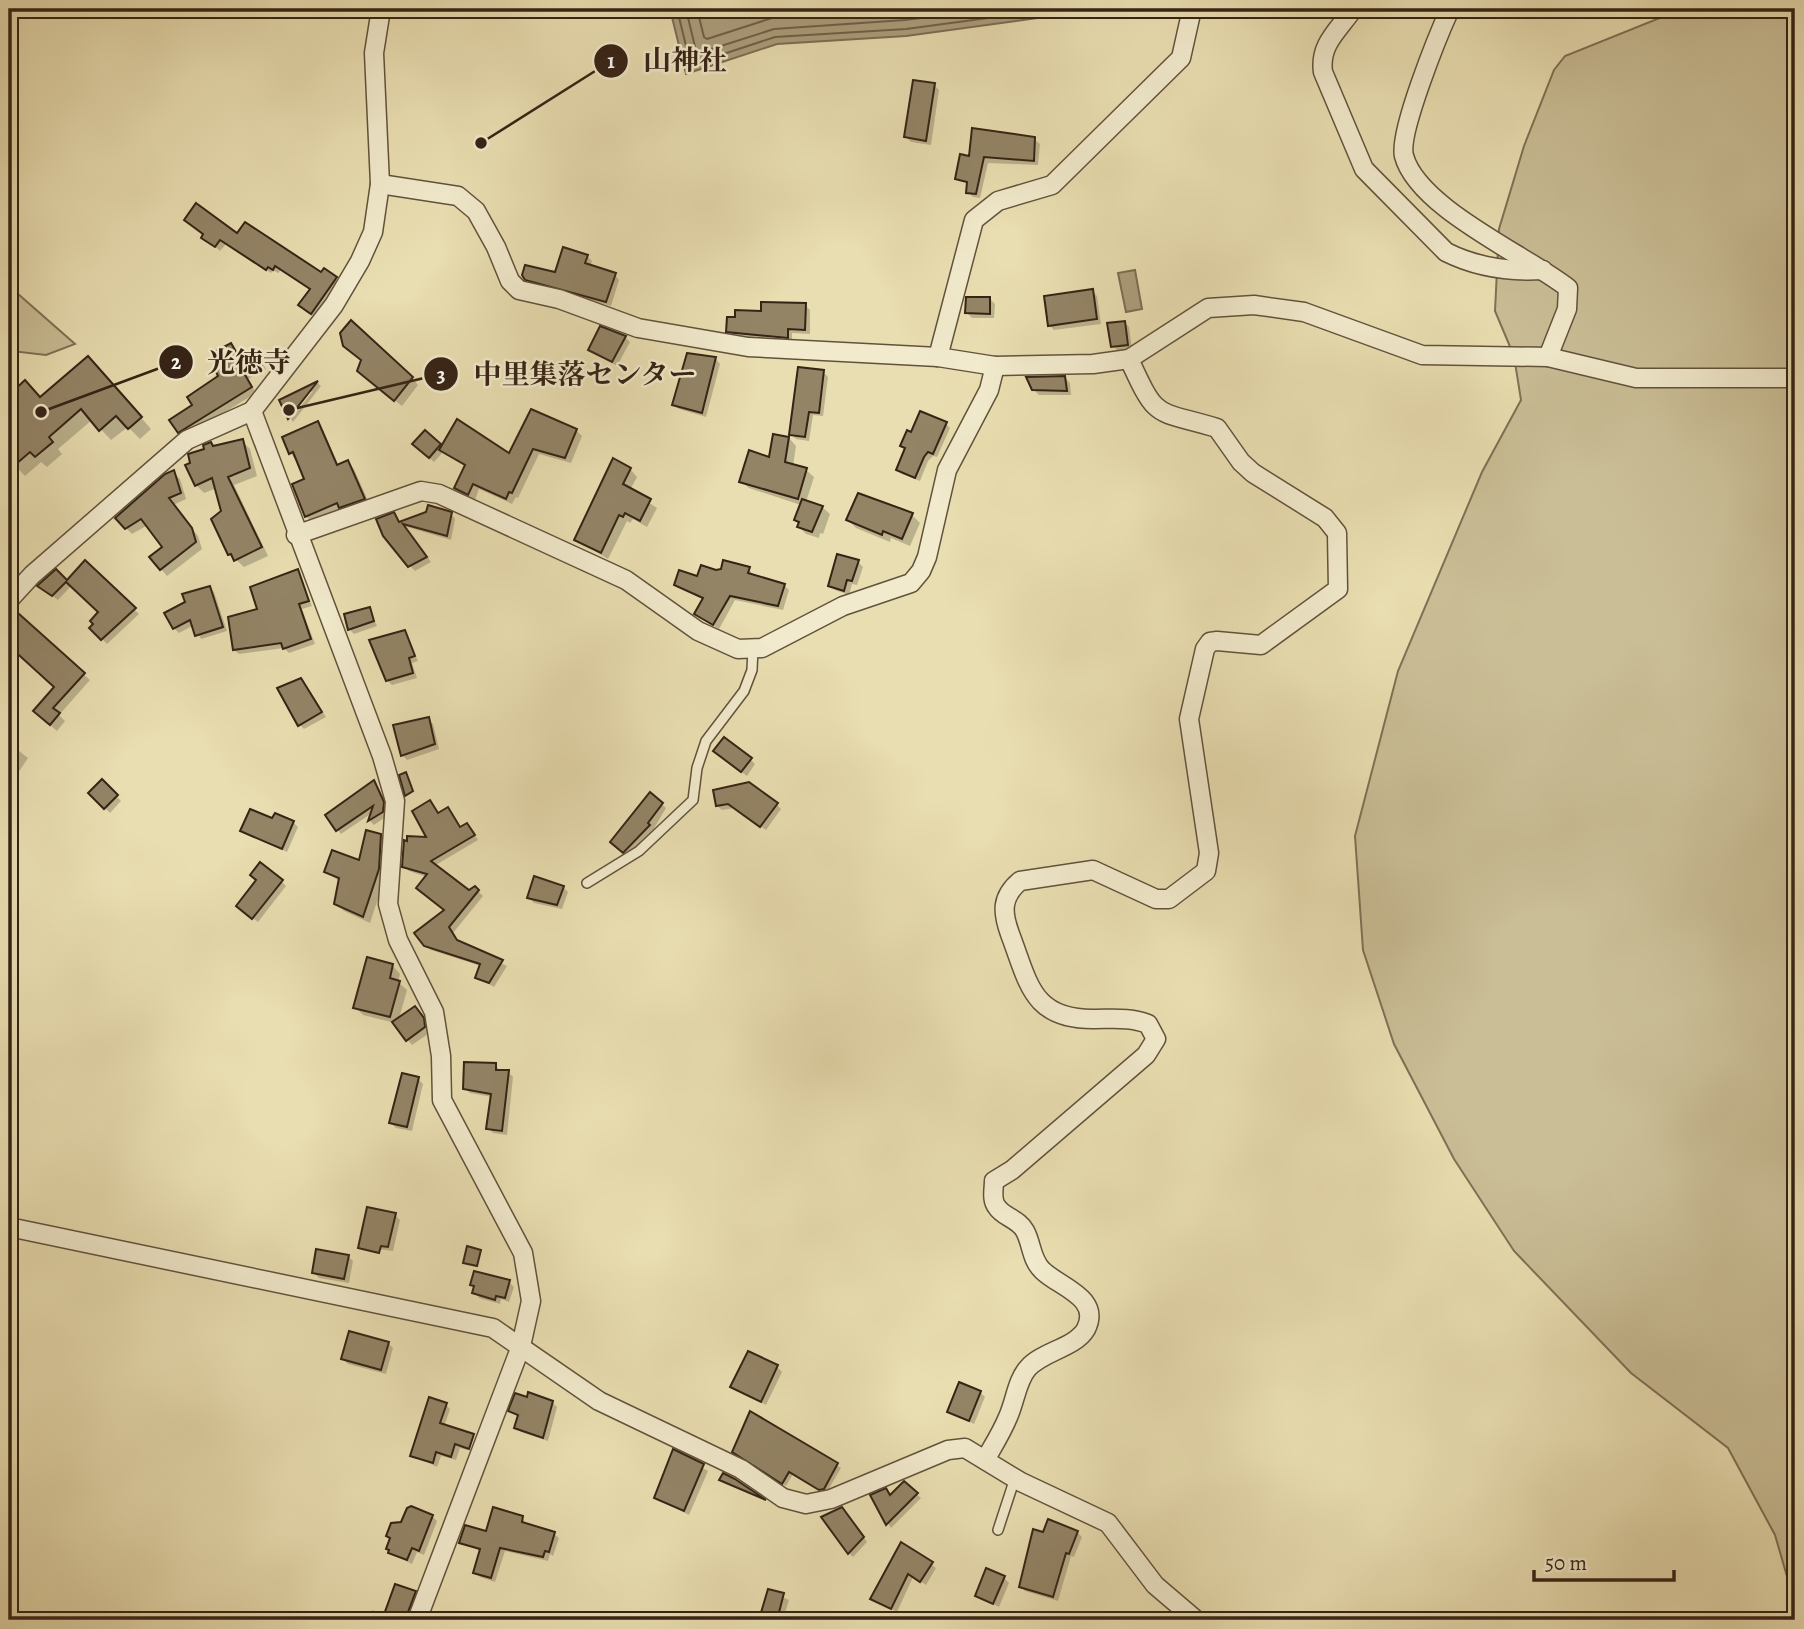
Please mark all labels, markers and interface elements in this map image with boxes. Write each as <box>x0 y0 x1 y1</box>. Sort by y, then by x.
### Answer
callout: 山神社 <box>594 36 741 85</box>
text: 山神社 <box>643 42 727 80</box>
text: 1 <box>607 47 615 75</box>
callout: 光徳寺 <box>158 337 305 386</box>
text: 光徳寺 <box>207 344 291 382</box>
text: 2 <box>171 348 181 376</box>
callout: 中里集落センター <box>424 350 711 399</box>
text: 中里集落センター <box>474 356 696 394</box>
text: 3 <box>436 361 446 389</box>
scale bar <box>1534 1538 1674 1582</box>
text: 50 m <box>1545 1549 1587 1577</box>

